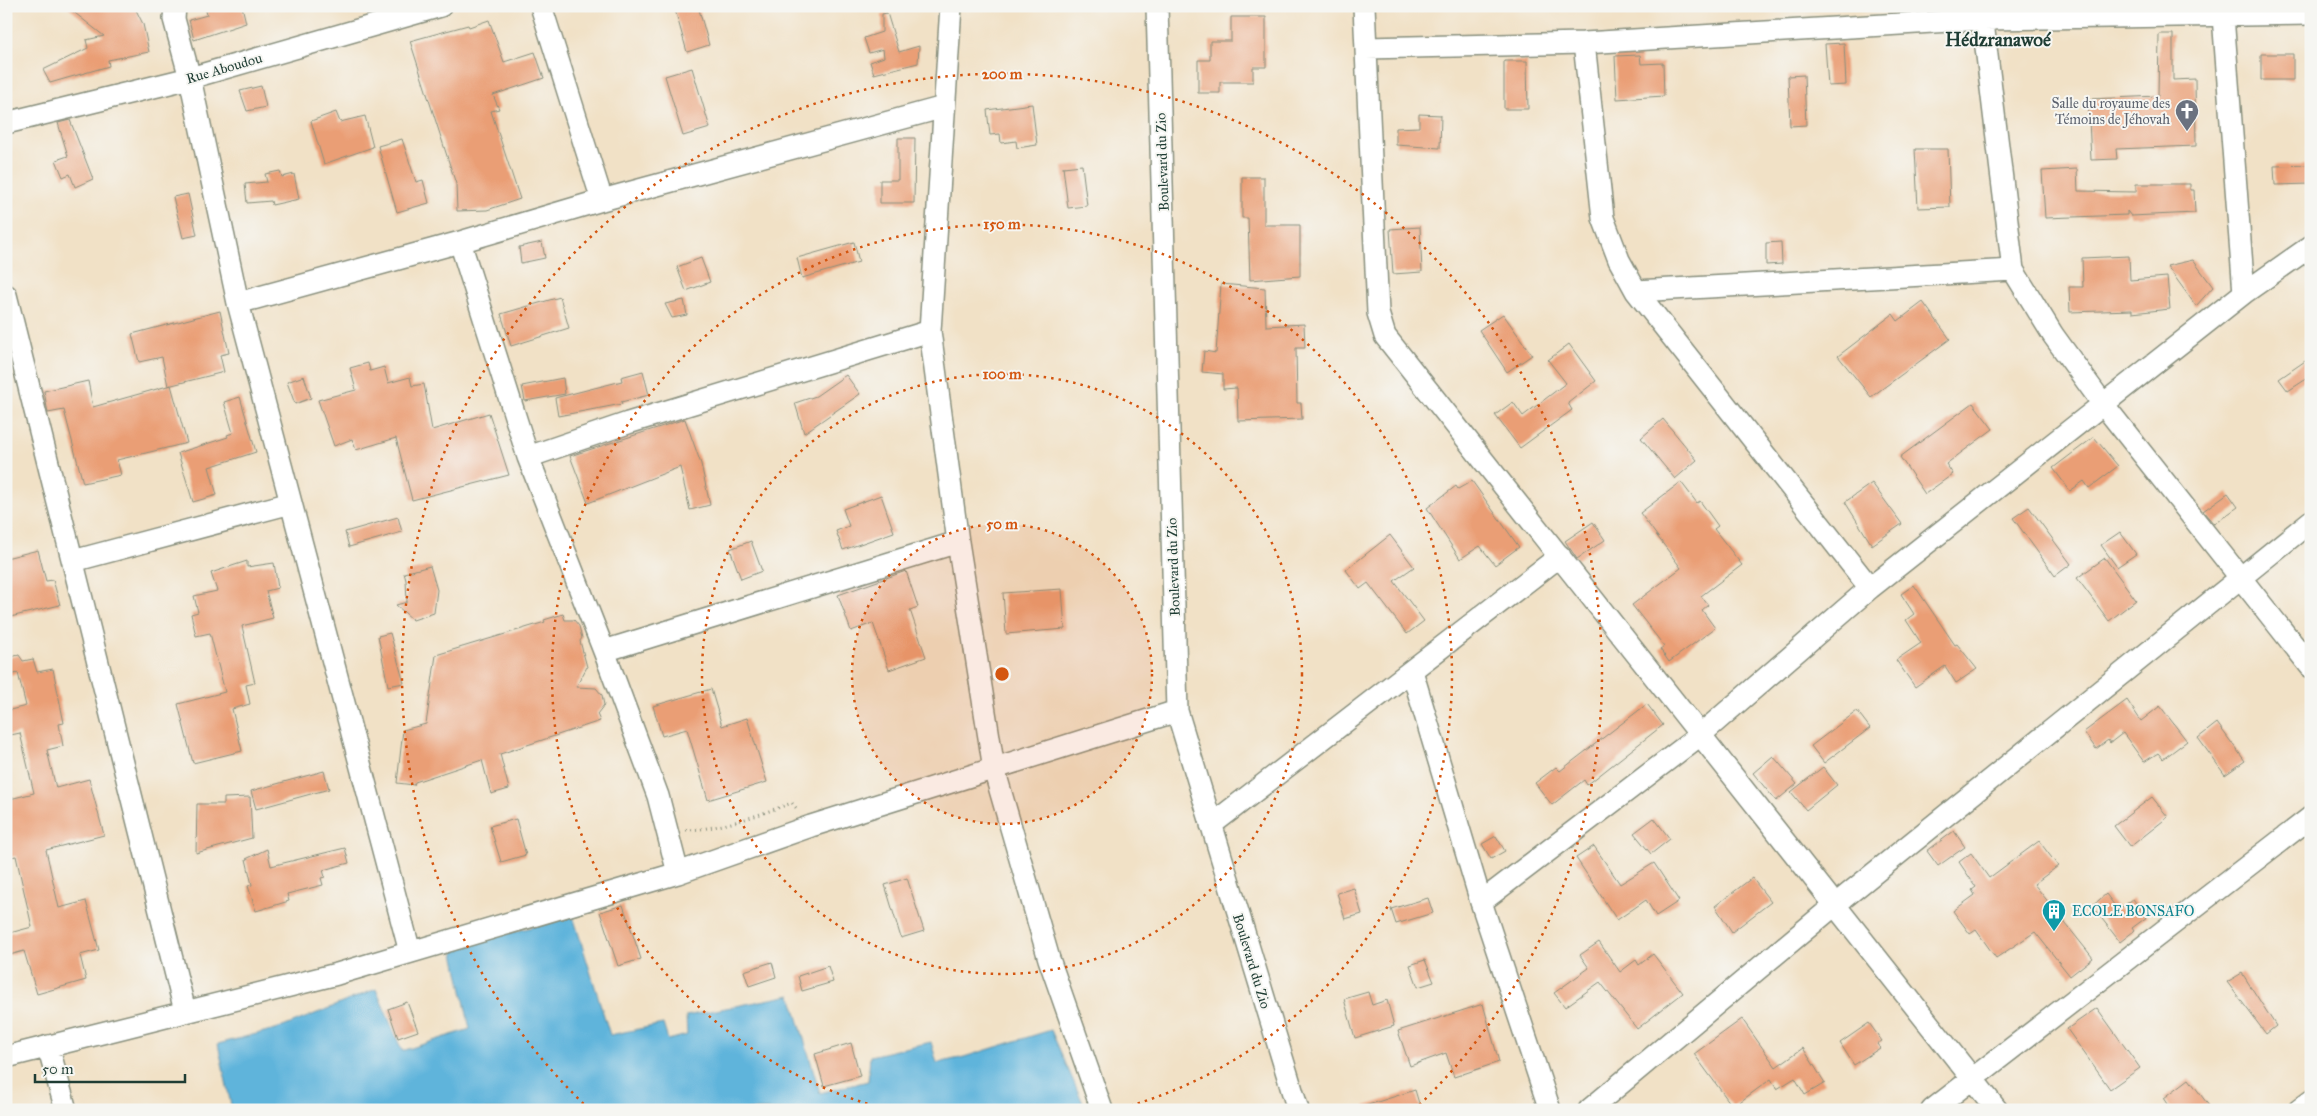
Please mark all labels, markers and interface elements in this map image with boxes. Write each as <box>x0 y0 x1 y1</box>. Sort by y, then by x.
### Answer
district label: Hédzranawoé <box>1945 28 2052 51</box>
street label: Rue Aboudou <box>184 49 265 87</box>
text: 200 m <box>982 65 1023 83</box>
place label: Salle du royaume des Témoins de Jéhovah <box>2052 95 2170 129</box>
church icon: Salle du royaume des Témoins de Jéhovah <box>2174 98 2200 132</box>
street label: Boulevard du Zio <box>1152 113 1173 211</box>
text: 150 m <box>983 215 1021 233</box>
text: 100 m <box>982 365 1022 383</box>
text: 50 m <box>986 515 1018 533</box>
street label: Boulevard du Zio <box>1163 518 1184 616</box>
centre of rings <box>993 665 1011 683</box>
building icon: ECOLE BONSAFO <box>2041 898 2067 932</box>
place label: ECOLE BONSAFO <box>2072 903 2194 920</box>
street label: Boulevard du Zio <box>1229 912 1274 1011</box>
scale bar <box>35 1051 185 1083</box>
text: 50 m <box>42 1060 74 1078</box>

